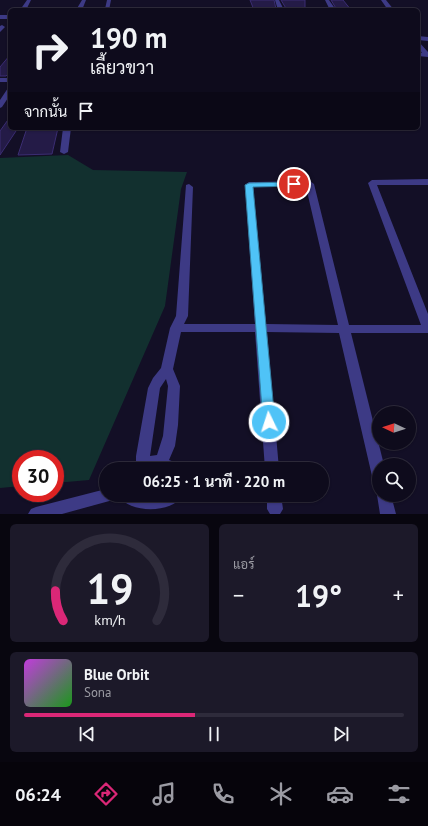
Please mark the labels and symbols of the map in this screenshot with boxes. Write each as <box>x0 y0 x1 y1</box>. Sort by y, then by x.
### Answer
pin <box>277 167 311 201</box>
position arrow <box>248 401 290 443</box>
north arrow <box>372 406 416 450</box>
speed limit sign: 30 <box>12 450 64 502</box>

